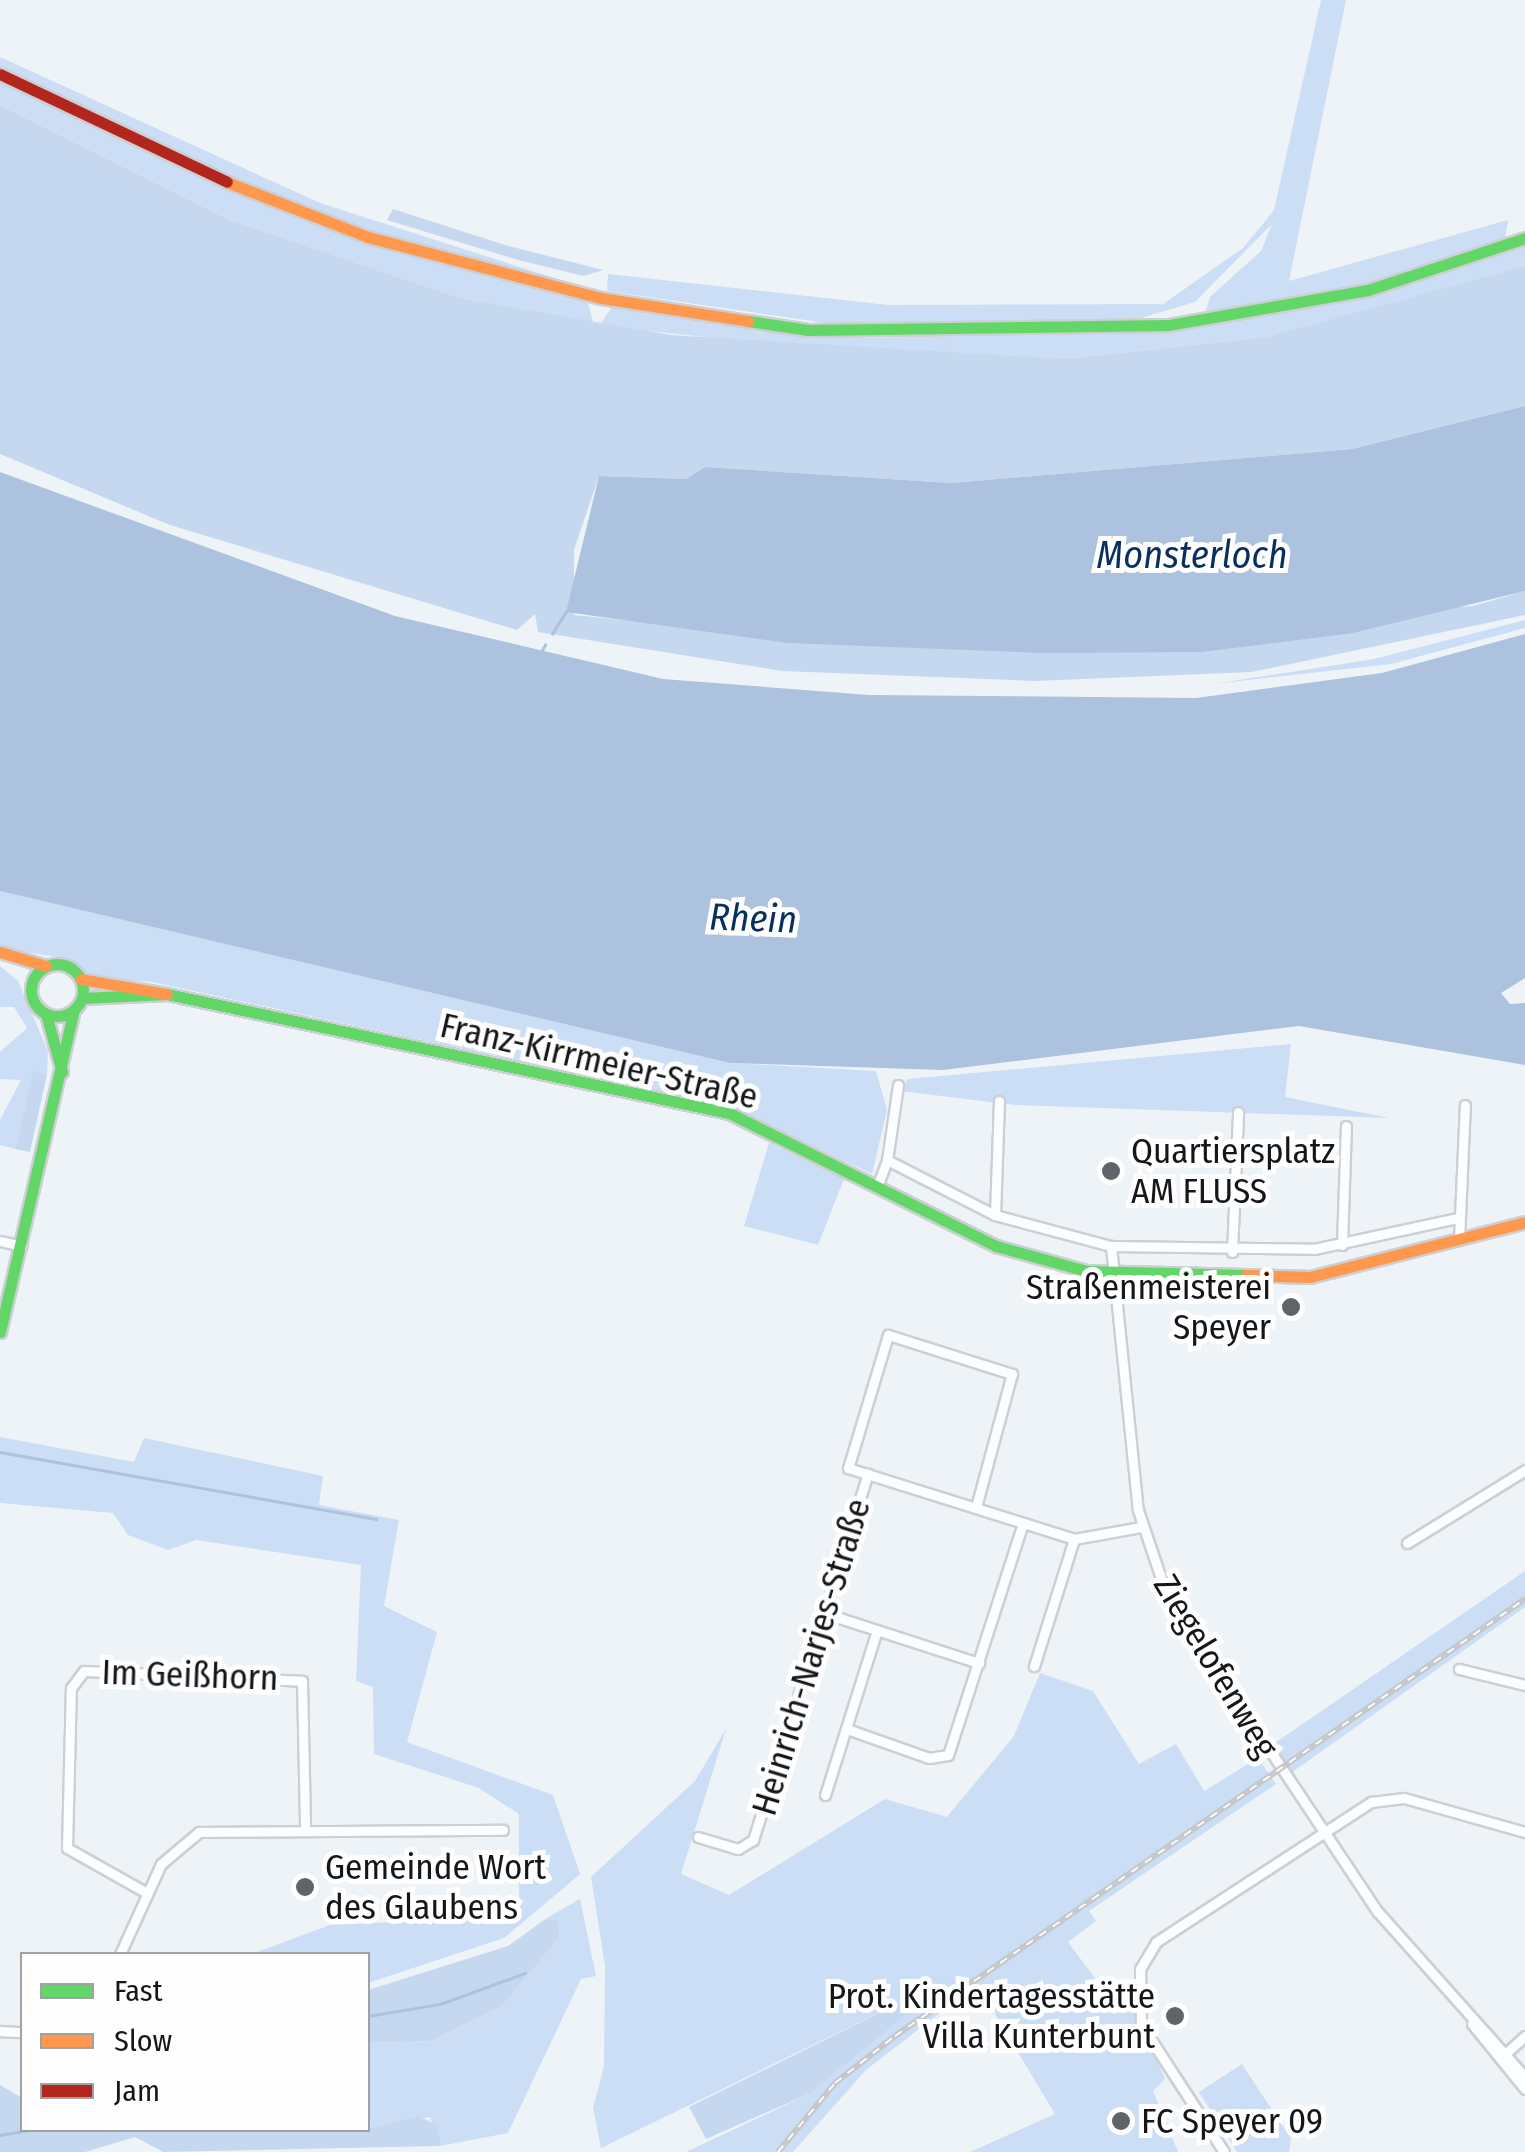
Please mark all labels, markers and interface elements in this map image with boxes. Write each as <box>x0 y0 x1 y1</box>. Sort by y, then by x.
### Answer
water label: Monsterloch <box>1096 533 1288 579</box>
water label: Rhein <box>708 895 798 943</box>
street label: Franz-Kirrmeier-Straße <box>436 1004 762 1118</box>
place label: Quartiersplatz AM FLUSS <box>1131 1130 1335 1212</box>
marker: Quartiersplatz AM FLUSS <box>1100 1160 1122 1182</box>
place label: Straßenmeisterei Speyer <box>1026 1266 1271 1348</box>
marker: Straßenmeisterei Speyer <box>1280 1296 1302 1318</box>
street label: Heinrich-Narjes-Straße <box>743 1494 879 1820</box>
street label: Ziegelofenweg <box>1145 1567 1287 1765</box>
street label: Im Geißhorn <box>101 1651 279 1699</box>
place label: Gemeinde Wort des Glaubens <box>325 1846 546 1928</box>
marker: Gemeinde Wort des Glaubens <box>294 1876 316 1898</box>
legend <box>20 1952 370 2132</box>
text: Fast <box>114 1973 162 2009</box>
place label: Prot. Kindertagesstätte Villa Kunterbunt <box>828 1975 1155 2057</box>
marker: Prot. Kindertagesstätte Villa Kunterbunt <box>1164 2005 1186 2027</box>
text: Slow <box>114 2023 172 2059</box>
text: Jam <box>114 2073 160 2109</box>
place label: FC Speyer 09 <box>1141 2100 1323 2142</box>
marker: FC Speyer 09 <box>1110 2110 1132 2132</box>

